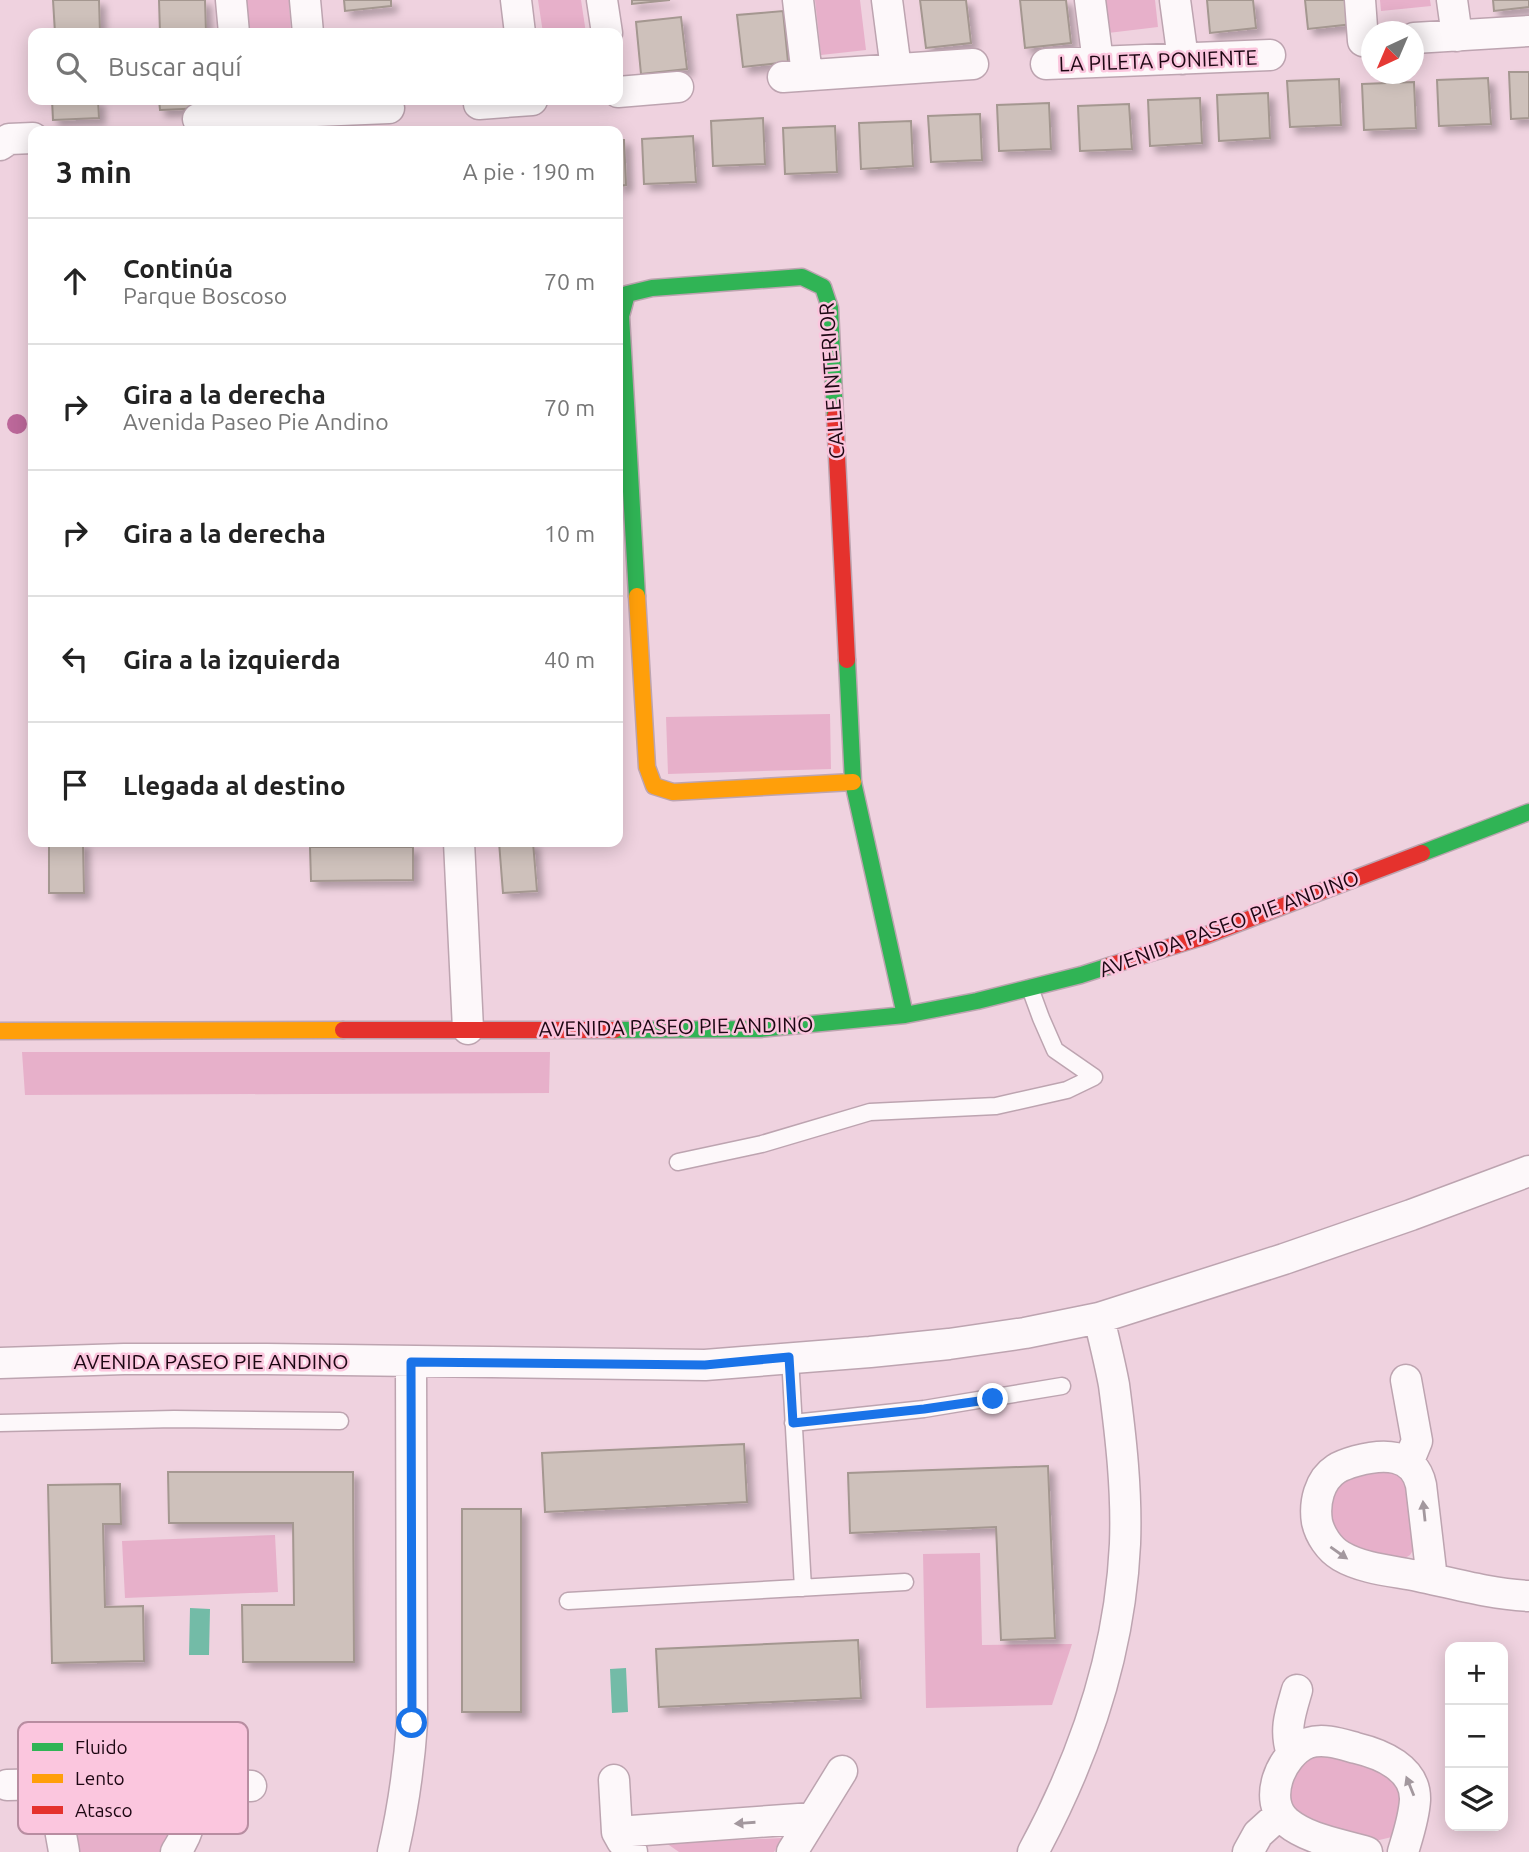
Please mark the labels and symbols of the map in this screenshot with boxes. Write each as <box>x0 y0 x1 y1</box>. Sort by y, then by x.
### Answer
north arrow <box>1361 21 1424 84</box>
street label: LA PILETA PONIENTE <box>1058 45 1258 75</box>
street label: CALLE INTERIOR <box>814 302 848 460</box>
street label: AVENIDA PASEO PIE ANDINO <box>1096 865 1362 981</box>
street label: AVENIDA PASEO PIE ANDINO <box>538 1012 814 1040</box>
street label: AVENIDA PASEO PIE ANDINO <box>74 1349 348 1373</box>
route end <box>977 1383 1008 1414</box>
one-way arrow <box>1419 1500 1430 1522</box>
one-way arrow <box>1330 1546 1348 1560</box>
route start <box>396 1707 427 1738</box>
legend <box>18 1722 248 1834</box>
text: Fluido <box>75 1736 128 1758</box>
text: Lento <box>75 1767 125 1789</box>
one-way arrow <box>1405 1776 1416 1797</box>
text: Atasco <box>75 1799 133 1821</box>
one-way arrow <box>734 1818 756 1829</box>

